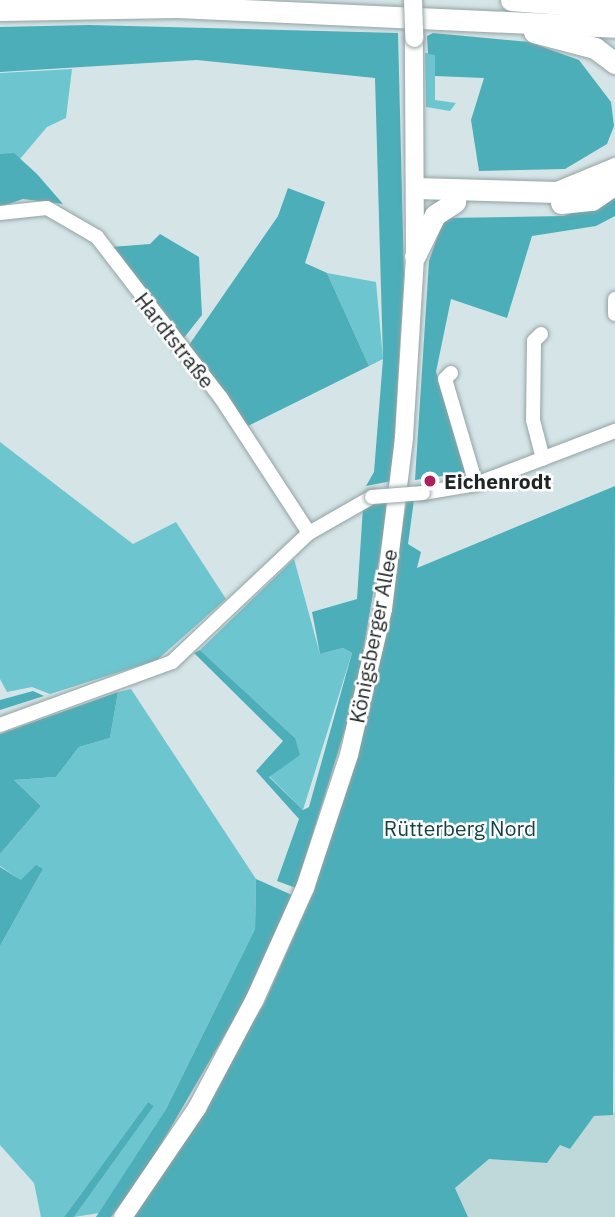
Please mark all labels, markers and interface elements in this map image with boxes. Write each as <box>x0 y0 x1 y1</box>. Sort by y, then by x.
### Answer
street label: Hardtstraße <box>130 287 220 393</box>
place label: Eichenrodt <box>444 468 551 494</box>
marker: Eichenrodt <box>422 473 438 489</box>
street label: Königsberger Allee <box>344 547 402 725</box>
park label: Rütterberg Nord <box>384 815 536 841</box>

